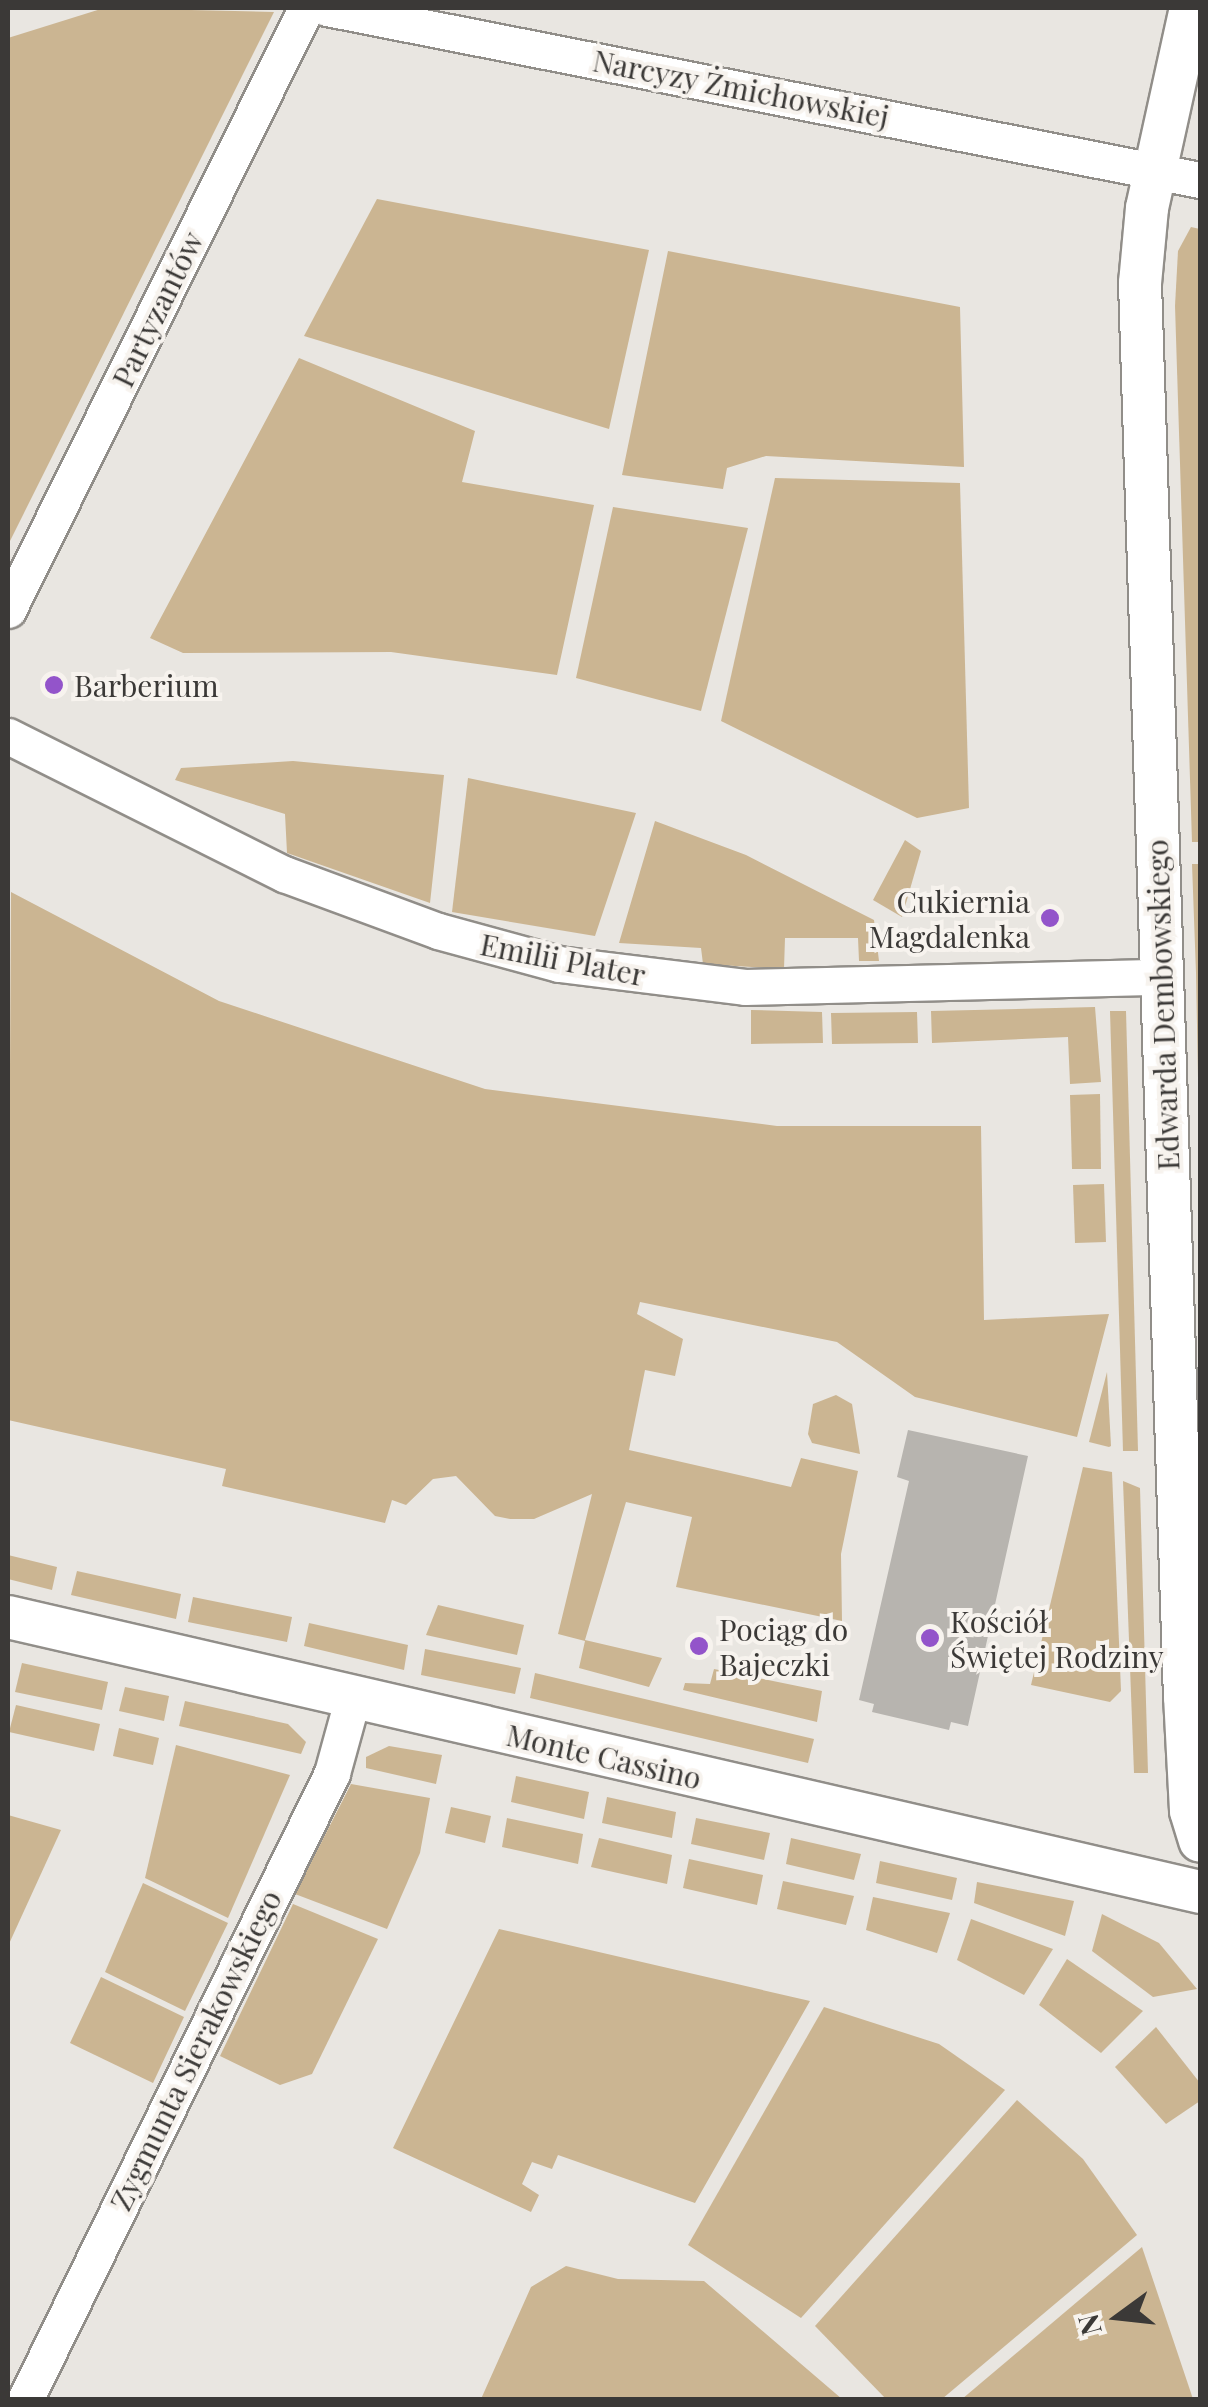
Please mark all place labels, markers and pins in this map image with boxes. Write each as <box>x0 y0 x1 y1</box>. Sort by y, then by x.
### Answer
place label: Barberium <box>74 667 219 703</box>
marker: Barberium <box>43 674 65 696</box>
place label: Cukiernia Magdalenka <box>869 883 1030 954</box>
marker: Cukiernia Magdalenka <box>1039 907 1061 929</box>
place label: Kościół Świętej Rodziny <box>950 1603 1164 1674</box>
place label: Pociąg do Bajeczki <box>719 1611 848 1682</box>
marker: Kościół Świętej Rodziny <box>919 1627 941 1649</box>
marker: Pociąg do Bajeczki <box>688 1635 710 1657</box>

